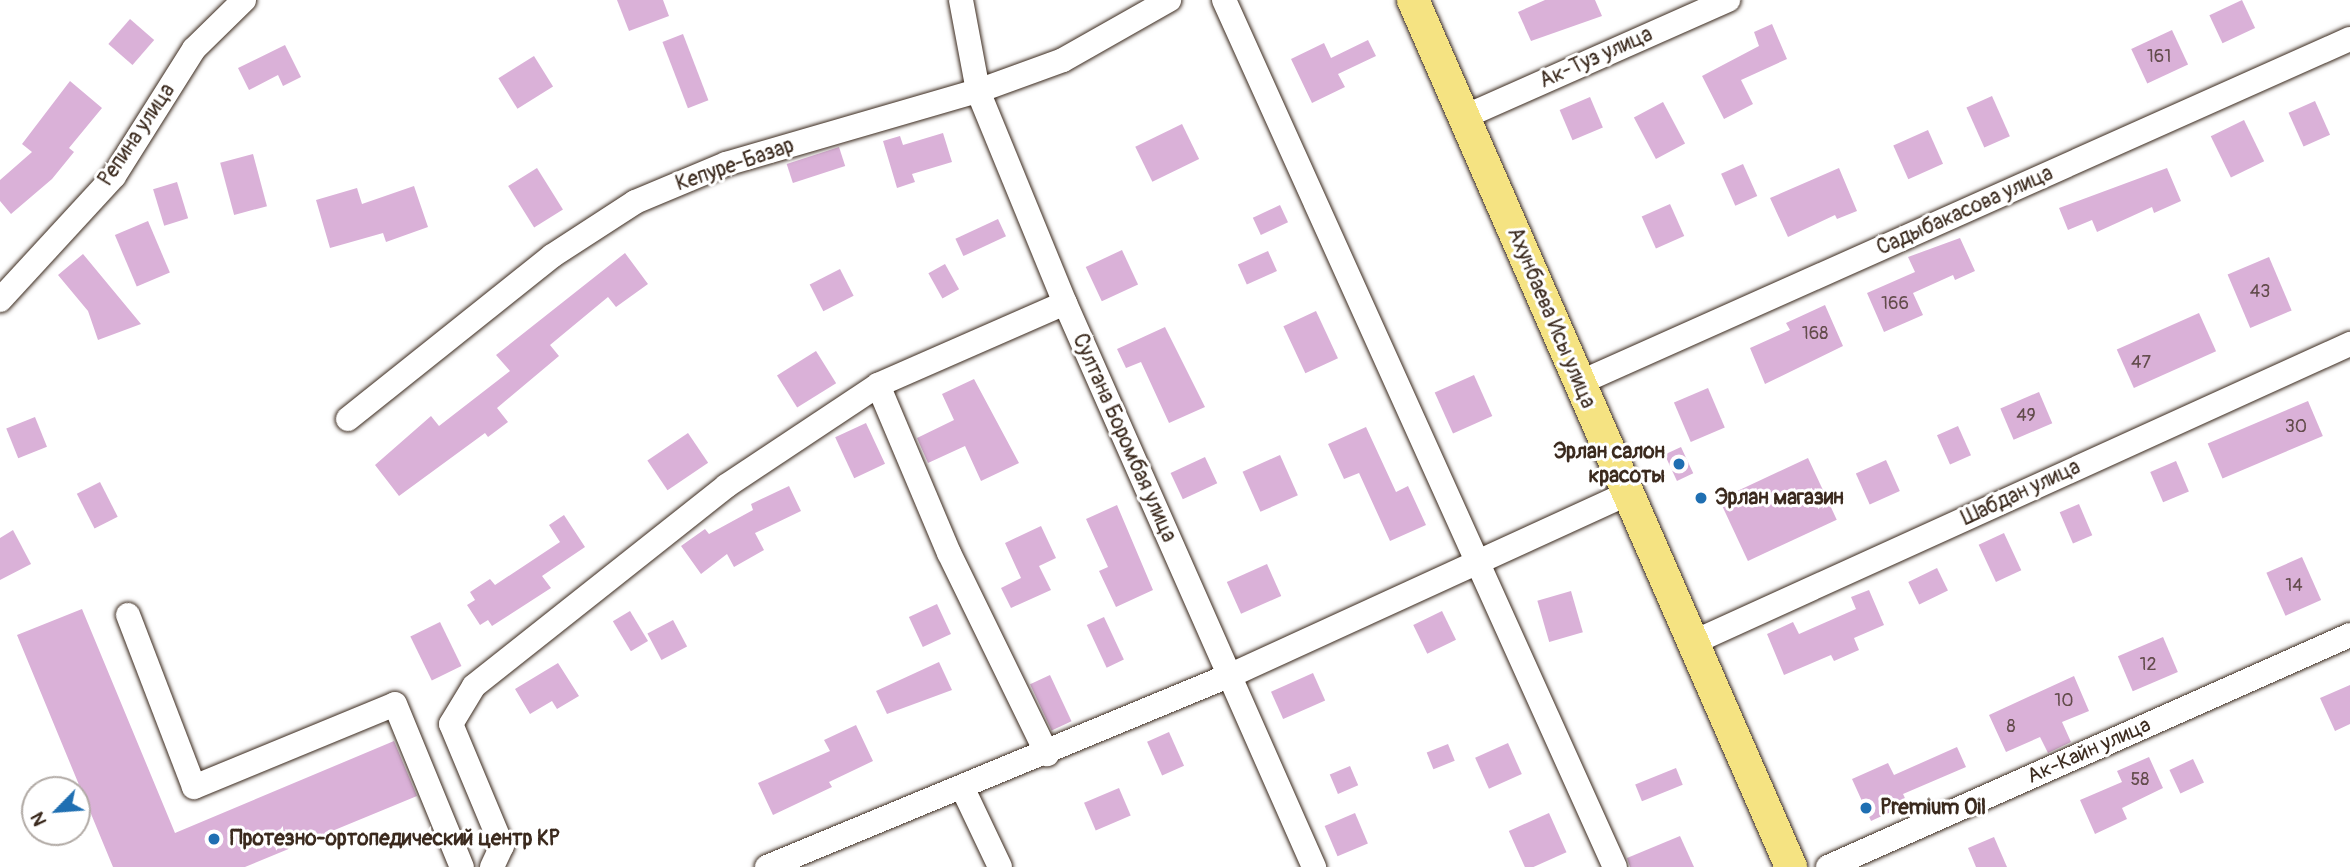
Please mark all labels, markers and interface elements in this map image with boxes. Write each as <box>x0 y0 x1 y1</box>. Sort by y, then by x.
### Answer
street label: Ак-Туз улица <box>1536 22 1656 94</box>
house number: 161 <box>2147 46 2171 68</box>
street label: Репина улица <box>94 79 180 191</box>
street label: Кепуре-Базар <box>673 133 797 197</box>
street label: Садыбакасова улица <box>1873 161 2057 261</box>
street label: Ахунбаева Исы улица <box>1501 224 1601 412</box>
house number: 43 <box>2250 281 2270 303</box>
house number: 166 <box>1881 293 1909 315</box>
house number: 168 <box>1802 323 1828 345</box>
street label: Султана Боромбая улица <box>1067 330 1181 546</box>
house number: 47 <box>2131 352 2151 374</box>
house number: 49 <box>2016 405 2036 427</box>
house number: 30 <box>2285 416 2307 438</box>
place label: Эрлан салон красоты <box>1553 439 1665 489</box>
street label: Шабдан улица <box>1958 455 2084 531</box>
marker: Эрлан салон красоты <box>1671 456 1687 472</box>
place label: Эрлан магазин <box>1715 485 1844 511</box>
marker: Эрлан магазин <box>1693 490 1709 506</box>
house number: 14 <box>2285 575 2303 597</box>
house number: 12 <box>2139 654 2157 676</box>
house number: 10 <box>2054 690 2074 712</box>
street label: Ак-Кайн улица <box>2023 713 2155 789</box>
house number: 8 <box>2006 716 2016 738</box>
house number: 58 <box>2131 769 2149 791</box>
north arrow <box>21 776 91 846</box>
place label: Premium Oil <box>1880 795 1986 821</box>
marker: Premium Oil <box>1858 800 1874 816</box>
text: N <box>25 808 52 830</box>
place label: Протезно-ортопедический центр КР <box>230 826 559 852</box>
marker: Протезно-ортопедический центр КР <box>204 829 224 849</box>

